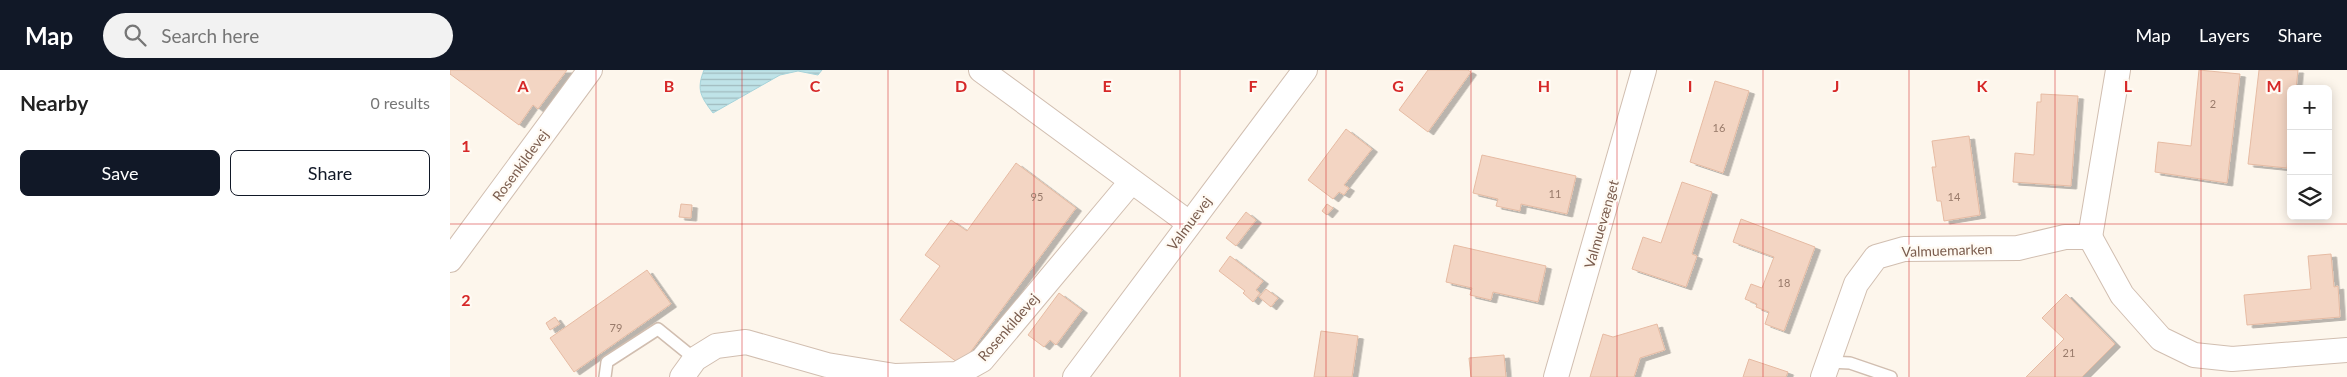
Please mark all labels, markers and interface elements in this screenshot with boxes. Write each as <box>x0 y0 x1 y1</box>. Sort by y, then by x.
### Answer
search box <box>103 13 453 58</box>
text: Map <box>25 21 73 50</box>
icon: search <box>121 21 149 49</box>
text: Search here <box>161 24 259 47</box>
text: Map <box>2135 24 2171 46</box>
text: Layers <box>2199 24 2250 46</box>
text: Share <box>2278 24 2322 46</box>
text: A <box>516 76 529 95</box>
text: B <box>664 76 674 95</box>
text: C <box>810 76 821 95</box>
text: D <box>955 76 967 95</box>
text: E <box>1102 76 1112 95</box>
text: F <box>1248 76 1258 95</box>
text: G <box>1392 76 1404 95</box>
text: H <box>1538 76 1550 95</box>
text: I <box>1688 76 1692 95</box>
text: J <box>1833 76 1839 95</box>
text: K <box>1977 76 1989 95</box>
text: L <box>2124 76 2133 95</box>
text: M <box>2266 76 2282 95</box>
map controls <box>2287 85 2332 220</box>
button: + <box>2287 85 2332 130</box>
text: Nearby <box>20 90 88 115</box>
text: 0 results <box>370 93 430 112</box>
house number: 2 <box>2210 97 2216 110</box>
house number: 16 <box>1713 121 1725 134</box>
street label: Rosenkildevej <box>488 126 552 204</box>
button: − <box>2287 130 2332 175</box>
text: 1 <box>461 136 471 155</box>
button: Save <box>20 150 220 196</box>
button: Share <box>230 150 430 196</box>
button: layers <box>2287 175 2332 220</box>
street label: Valmuevænget <box>1580 178 1622 270</box>
house number: 11 <box>1549 187 1561 200</box>
house number: 95 <box>1031 190 1043 203</box>
house number: 14 <box>1948 190 1961 203</box>
street label: Valmuevej <box>1163 193 1215 253</box>
street label: Valmuemarken <box>1901 240 1993 260</box>
house number: 18 <box>1778 276 1790 289</box>
text: 2 <box>461 290 471 309</box>
street label: Rosenkildevej <box>974 290 1042 364</box>
house number: 79 <box>610 321 622 334</box>
house number: 21 <box>2063 346 2075 359</box>

